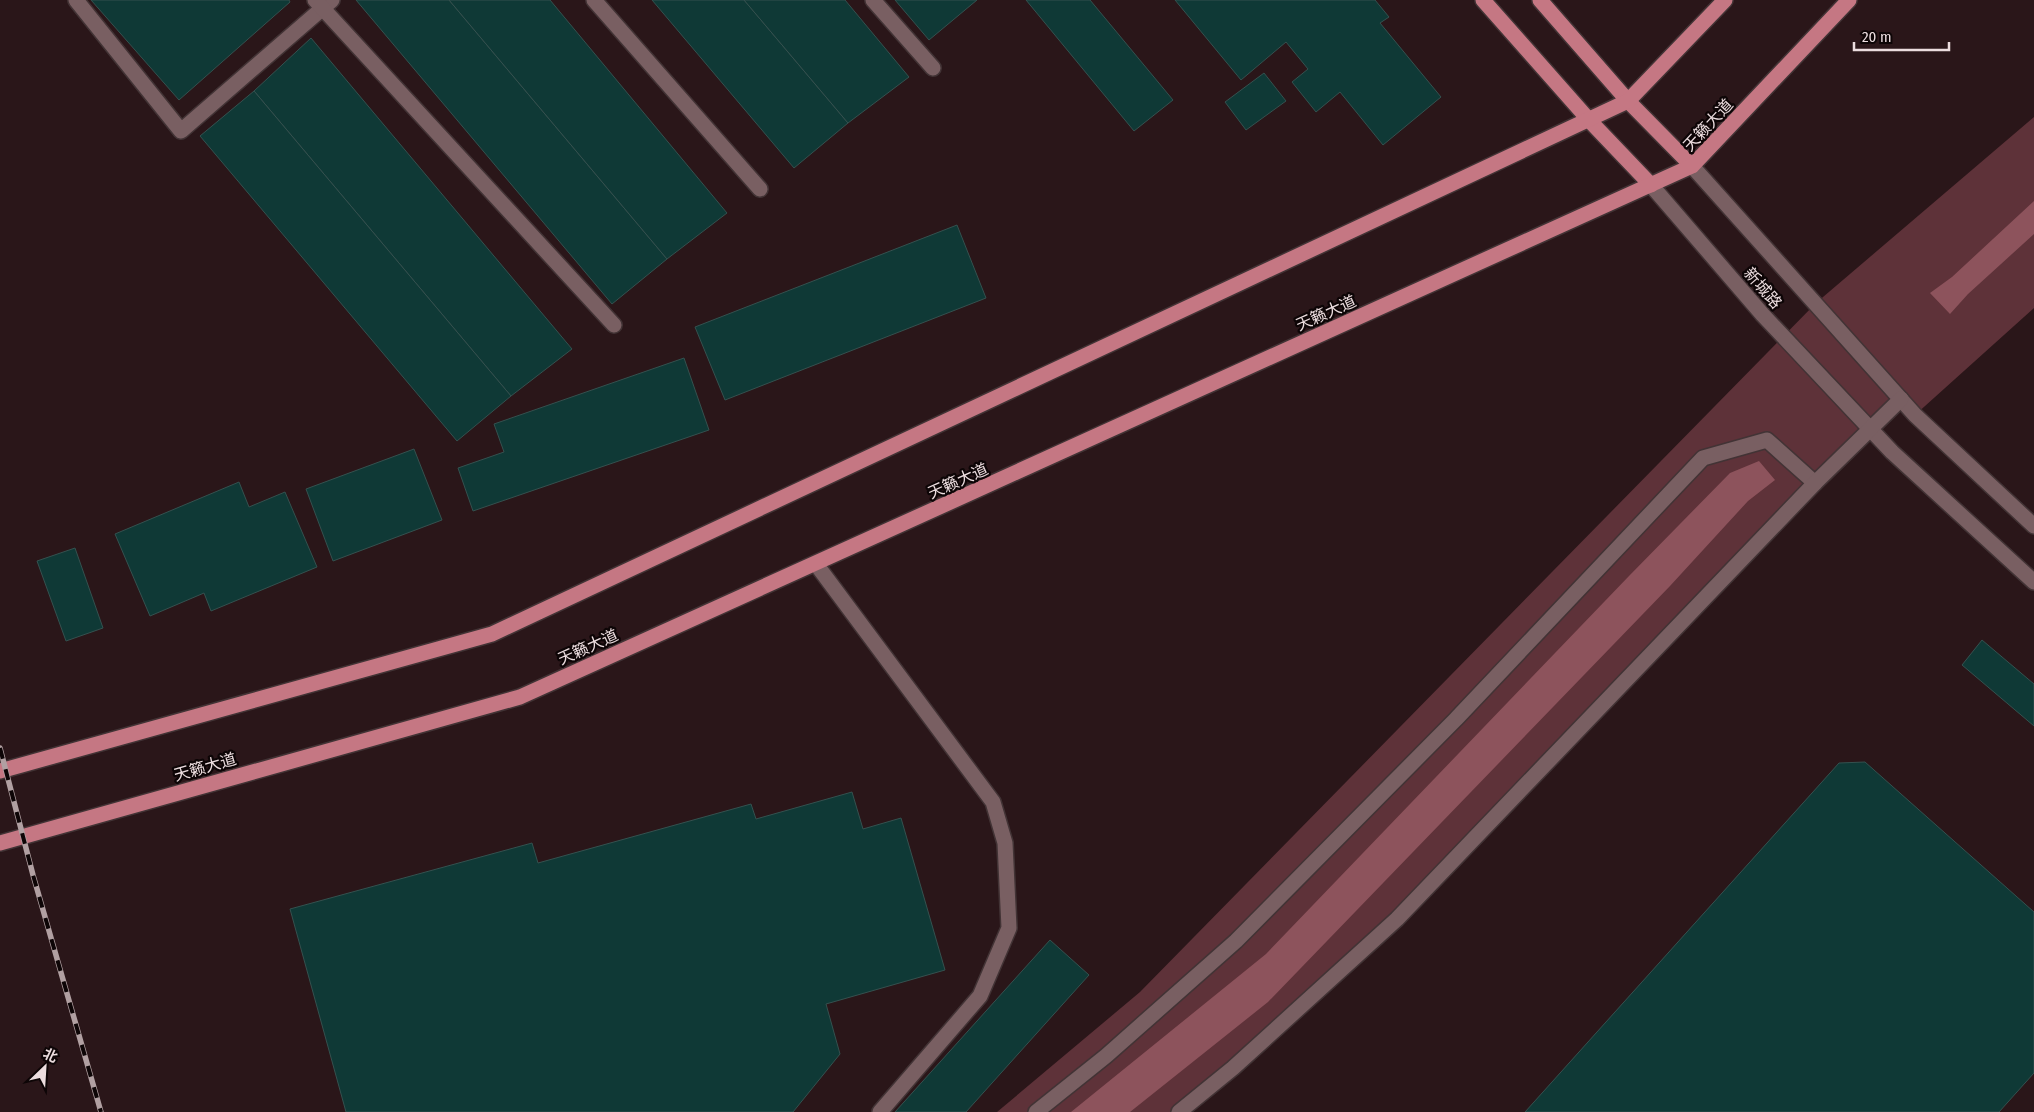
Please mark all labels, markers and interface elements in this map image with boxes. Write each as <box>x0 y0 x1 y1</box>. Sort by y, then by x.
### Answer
scale bar <box>1854 20 1949 52</box>
text: 20 m <box>1862 28 1892 46</box>
street label: 天籁大道 <box>1679 95 1737 155</box>
street label: 新城路 <box>1740 264 1786 312</box>
street label: 天籁大道 <box>1293 291 1359 335</box>
street label: 天籁大道 <box>925 459 991 503</box>
street label: 天籁大道 <box>555 625 621 669</box>
street label: 天籁大道 <box>172 749 238 785</box>
north arrow <box>20 1042 70 1092</box>
text: 北 <box>40 1045 60 1066</box>

